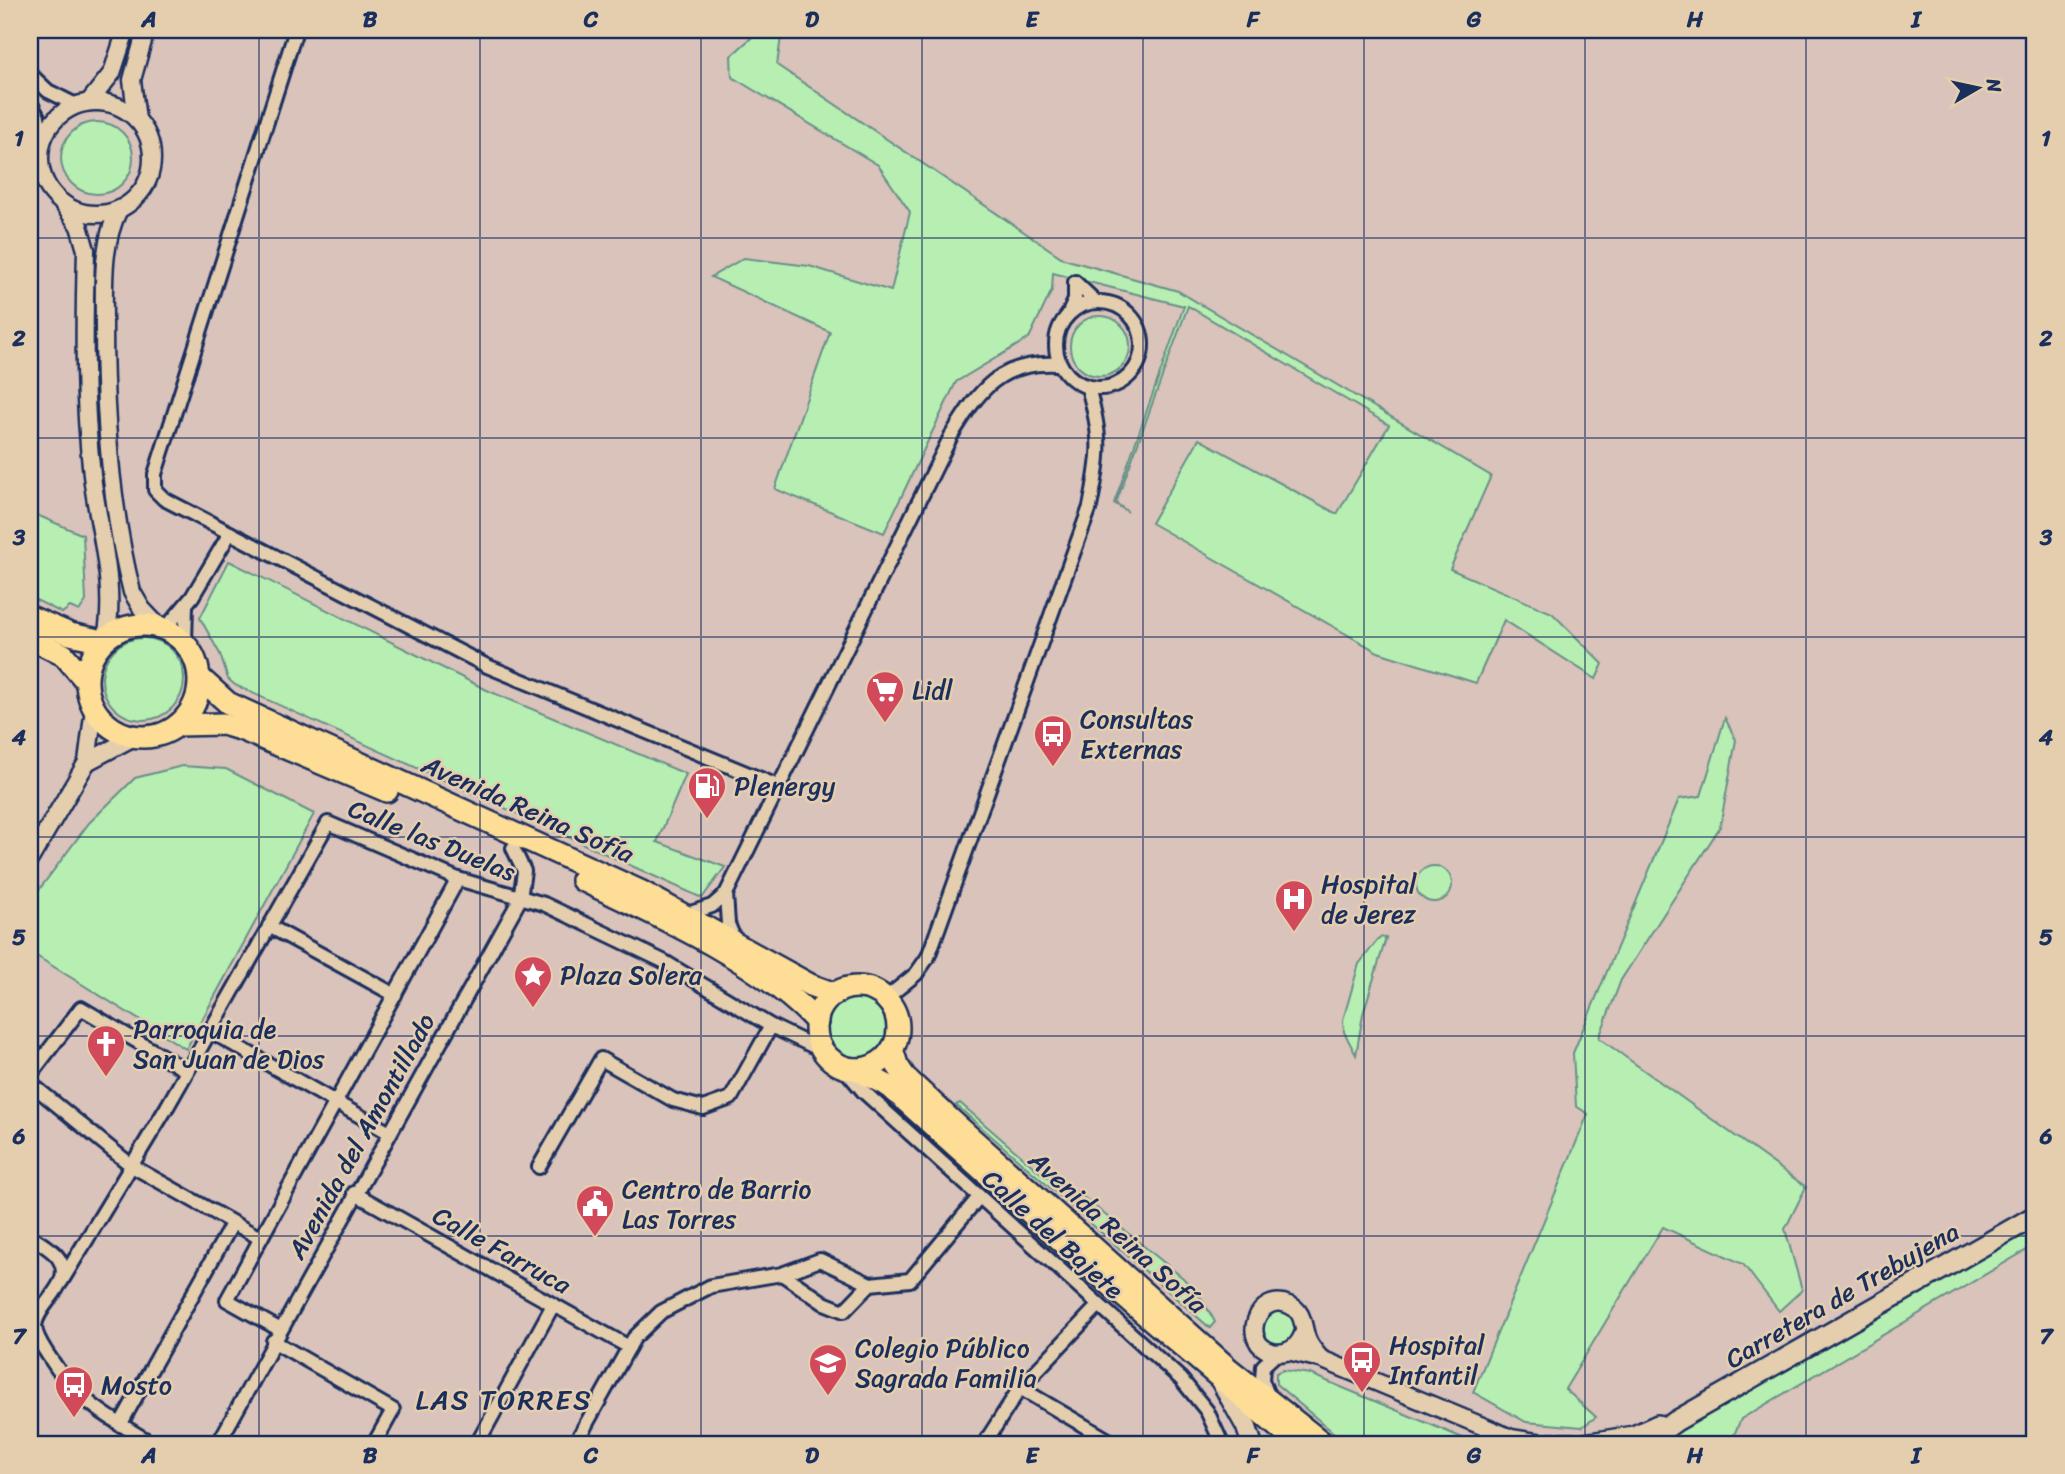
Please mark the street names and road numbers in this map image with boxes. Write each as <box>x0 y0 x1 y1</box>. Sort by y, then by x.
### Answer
street label: Avenida Reina Sofía <box>413 741 643 877</box>
street label: Calle las Duelas <box>341 785 523 895</box>
street label: Avenida del Amontillado <box>273 1004 448 1269</box>
street label: Avenida Reina Sofía <box>1017 1138 1219 1326</box>
street label: Calle del Bajete <box>971 1157 1135 1311</box>
street label: Calle Farruca <box>424 1193 581 1308</box>
street label: Carretera de Trebujena <box>1716 1209 1968 1381</box>

